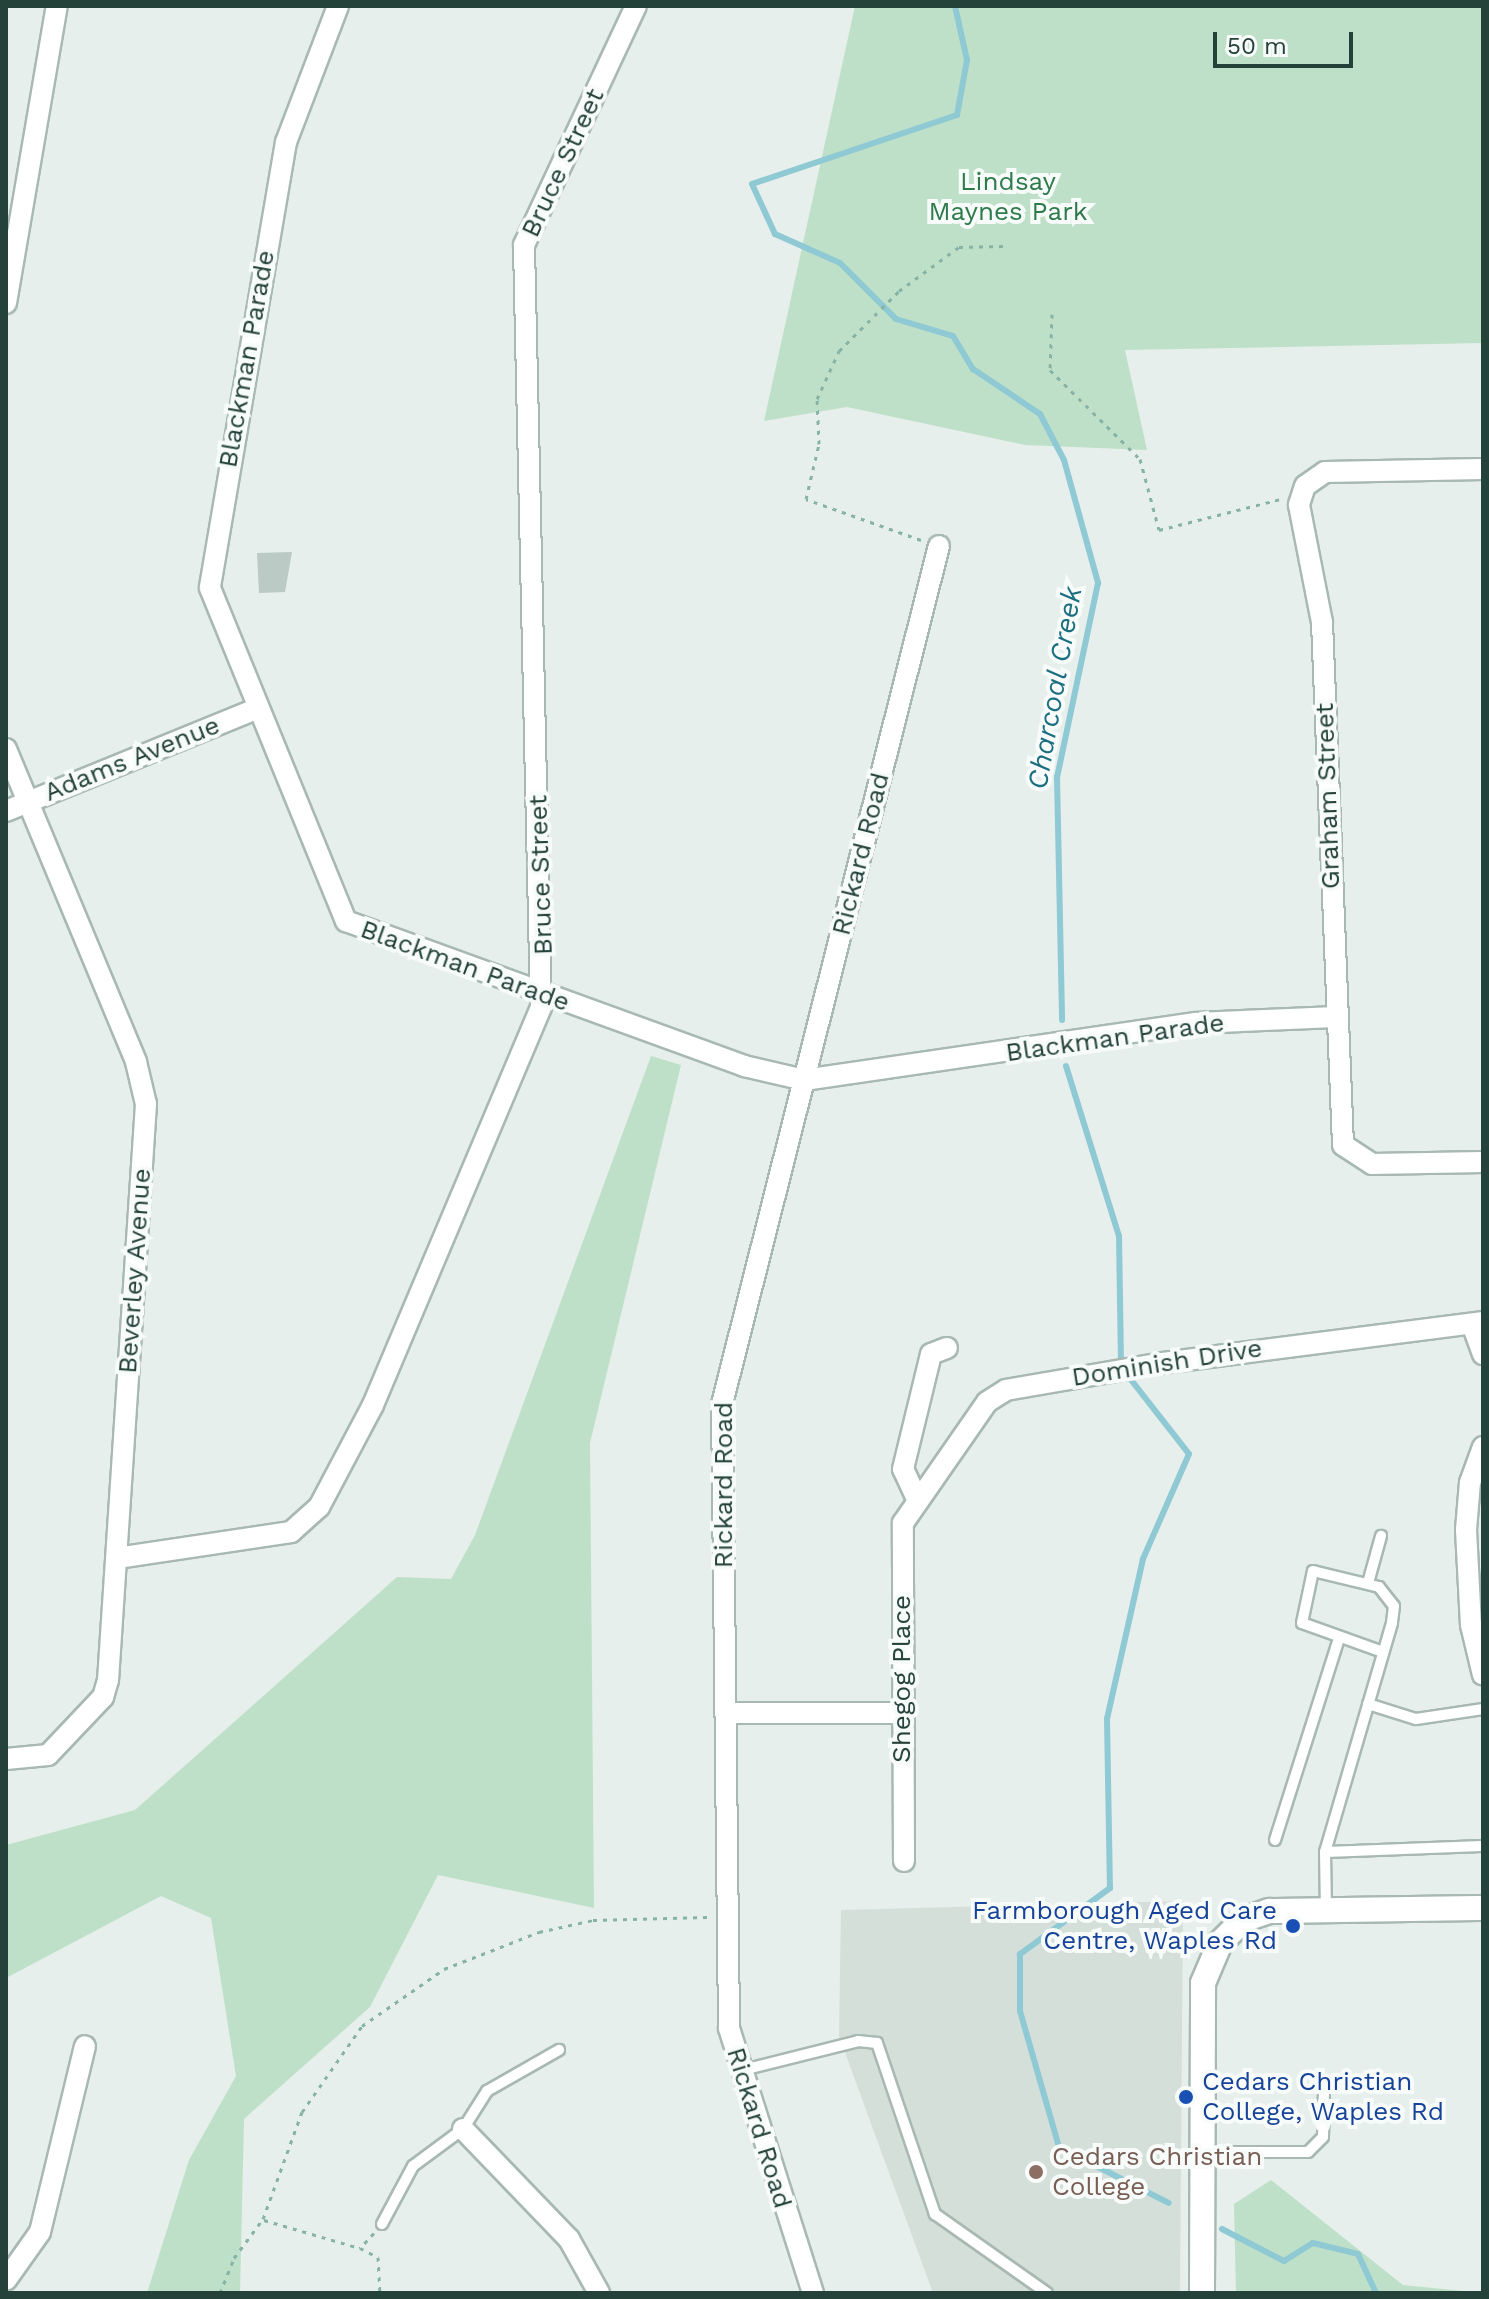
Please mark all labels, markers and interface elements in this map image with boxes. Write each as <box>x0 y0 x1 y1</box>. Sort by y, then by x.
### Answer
scale bar <box>1217 16 1357 66</box>
text: 50 m <box>1227 32 1287 60</box>
street label: Bruce Street <box>515 84 611 242</box>
park label: Lindsay Maynes Park <box>928 166 1088 228</box>
street label: Blackman Parade <box>213 248 281 470</box>
water label: Charcoal Creek <box>1021 583 1089 793</box>
street label: Graham Street <box>1309 702 1347 890</box>
street label: Adams Avenue <box>39 709 225 809</box>
street label: Rickard Road <box>826 769 896 939</box>
street label: Bruce Street <box>523 794 559 956</box>
street label: Blackman Parade <box>356 914 574 1018</box>
street label: Blackman Parade <box>1004 1007 1226 1069</box>
street label: Beverley Avenue <box>112 1167 158 1375</box>
street label: Dominish Drive <box>1070 1333 1264 1393</box>
street label: Rickard Road <box>708 1402 740 1568</box>
street label: Shegog Place <box>886 1595 918 1763</box>
place label: Farmborough Aged Care Centre, Waples Rd <box>971 1895 1277 1956</box>
marker: Farmborough Aged Care Centre, Waples Rd <box>1284 1917 1302 1935</box>
street label: Rickard Road <box>720 2044 798 2212</box>
place label: Cedars Christian College, Waples Rd <box>1202 2066 1445 2128</box>
marker: Cedars Christian College, Waples Rd <box>1177 2088 1195 2106</box>
place label: Cedars Christian College <box>1052 2141 1262 2202</box>
marker: Cedars Christian College <box>1027 2163 1045 2181</box>

